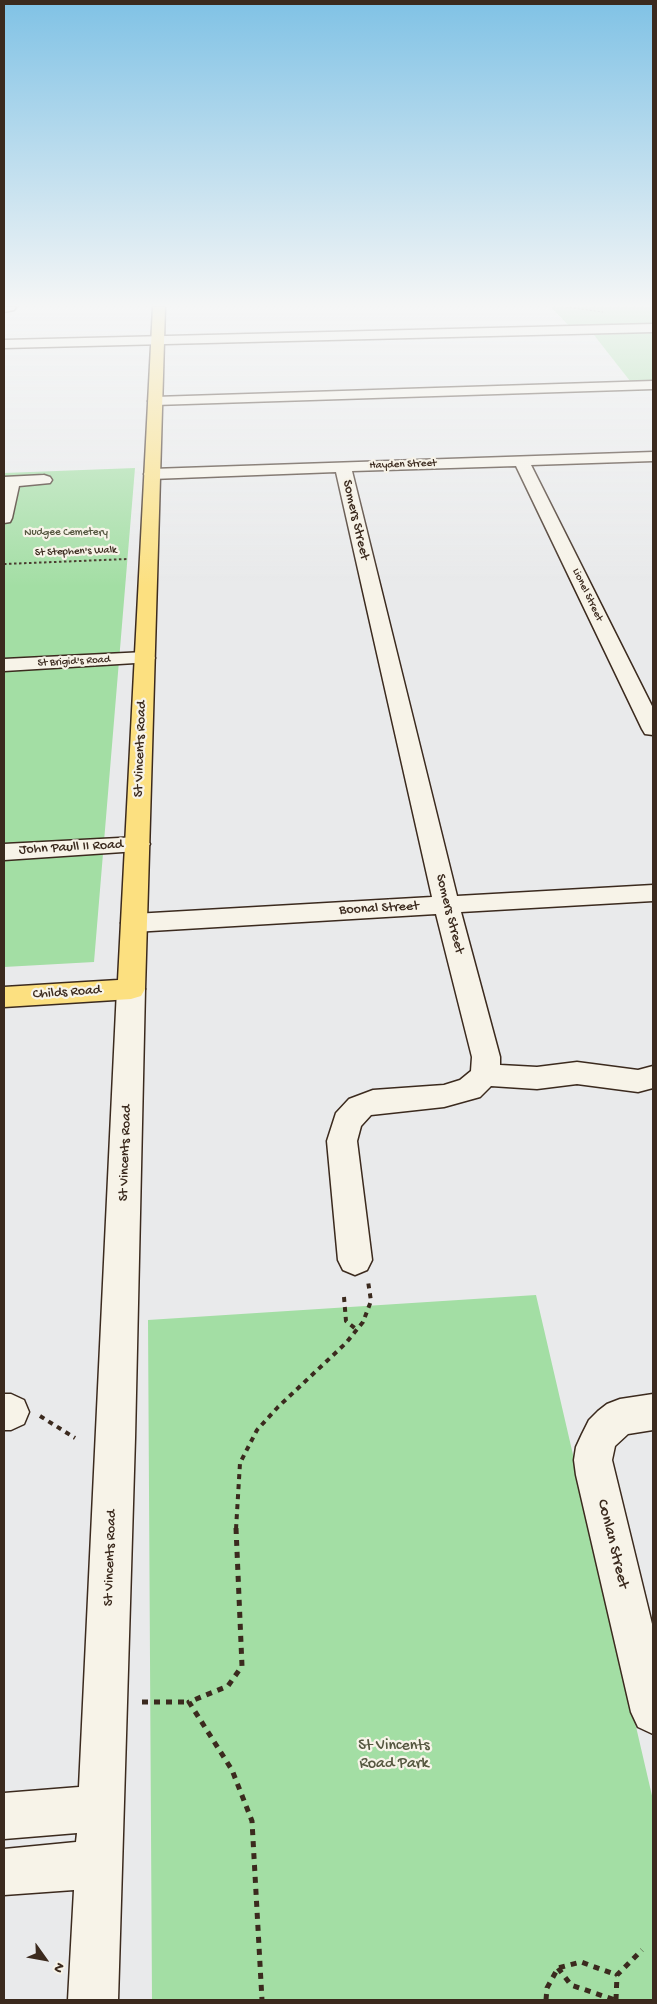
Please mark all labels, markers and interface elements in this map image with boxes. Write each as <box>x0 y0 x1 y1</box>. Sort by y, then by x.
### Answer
street label: Hayden Street <box>369 457 437 473</box>
street label: Somers Street <box>338 478 372 562</box>
park label: Nudgee Cemetery <box>24 526 108 540</box>
street label: St Stephen's Walk <box>35 544 117 560</box>
street label: Lionel Street <box>568 566 606 624</box>
street label: St Brigid's Road <box>37 654 111 670</box>
street label: St Vincents Road <box>131 701 151 797</box>
street label: John Paull II Road <box>18 837 124 859</box>
street label: Somers Street <box>431 872 467 956</box>
street label: Boonal Street <box>339 899 419 919</box>
street label: Childs Road <box>32 982 102 1004</box>
street label: St Vincents Road <box>116 1105 136 1201</box>
street label: Conlan Street <box>592 1498 632 1590</box>
street label: St Vincents Road <box>101 1510 121 1606</box>
park label: St Vincents Road Park <box>358 1737 430 1775</box>
north arrow <box>20 1934 70 1984</box>
text: N <box>49 1959 68 1976</box>

